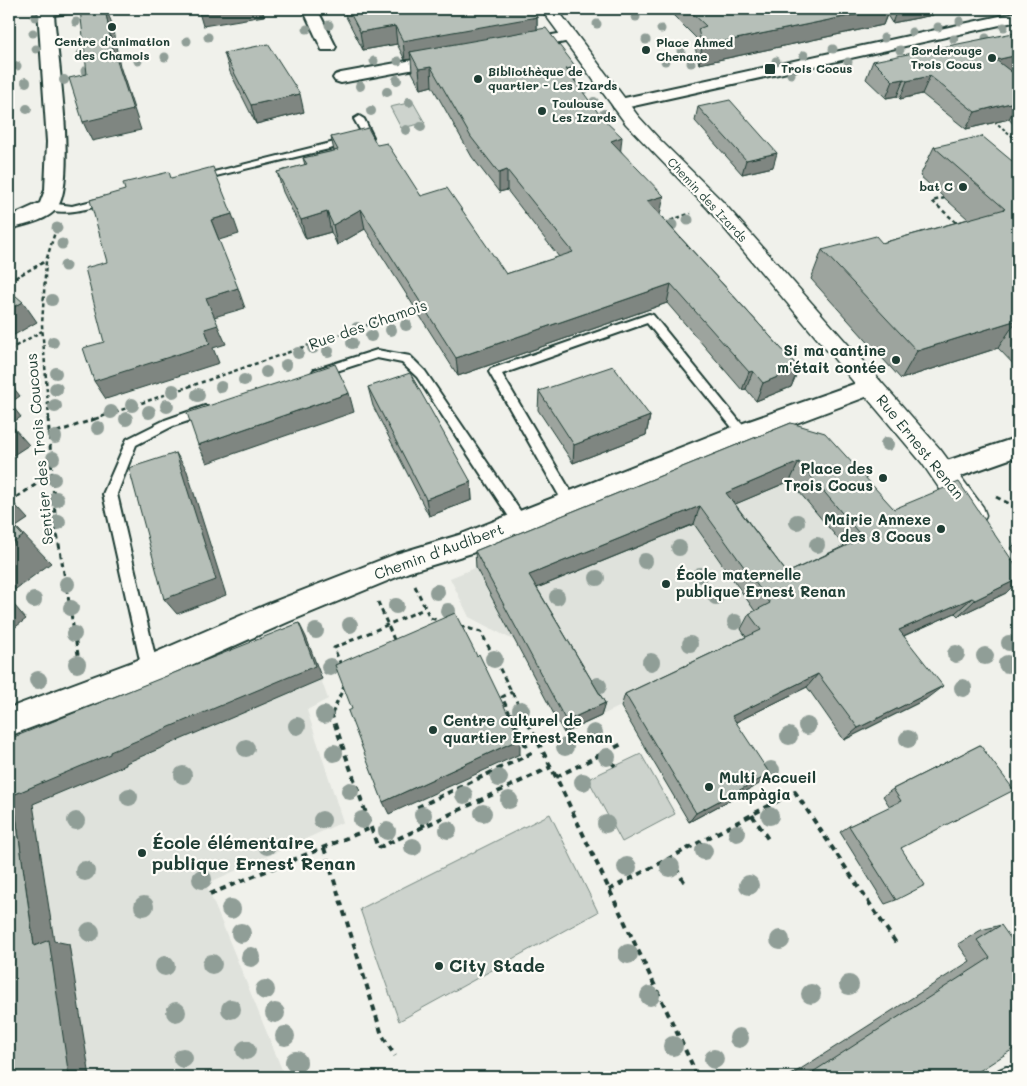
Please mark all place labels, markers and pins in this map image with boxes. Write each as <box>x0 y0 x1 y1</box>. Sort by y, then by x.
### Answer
marker: Centre d'animation des Chamois <box>106 21 118 33</box>
place label: Centre d'animation des Chamois <box>54 33 170 63</box>
place label: Place Ahmed Chenane <box>656 34 733 64</box>
place label: Borderouge Trois Cocus <box>911 42 982 72</box>
marker: Place Ahmed Chenane <box>640 44 652 56</box>
marker: Borderouge Trois Cocus <box>986 52 998 64</box>
place label: Trois Cocus <box>781 60 852 76</box>
marker: Trois Cocus <box>763 62 777 76</box>
place label: Bibliothèque de quartier - Les Izards <box>488 63 617 93</box>
marker: Bibliothèque de quartier - Les Izards <box>472 73 484 85</box>
place label: Toulouse Les Izards <box>552 95 617 125</box>
marker: Toulouse Les Izards <box>536 105 548 117</box>
place label: bat C <box>919 178 953 194</box>
marker: bat C <box>957 181 969 193</box>
place label: Si ma cantine m'était contée <box>777 340 886 377</box>
marker: Si ma cantine m'était contée <box>890 354 902 366</box>
place label: Place des Trois Cocus <box>784 458 873 495</box>
marker: Place des Trois Cocus <box>877 472 889 484</box>
place label: Mairie Annexe des 3 Cocus <box>824 509 931 546</box>
marker: Mairie Annexe des 3 Cocus <box>935 523 947 535</box>
place label: École maternelle publique Ernest Renan <box>676 564 846 601</box>
marker: École maternelle publique Ernest Renan <box>660 578 672 590</box>
place label: Centre culturel de quartier Ernest Renan <box>443 710 613 747</box>
marker: Centre culturel de quartier Ernest Renan <box>427 724 439 736</box>
place label: Multi Accueil Lampàgia <box>719 767 816 804</box>
marker: Multi Accueil Lampàgia <box>703 781 715 793</box>
place label: École élémentaire publique Ernest Renan <box>152 830 356 875</box>
marker: École élémentaire publique Ernest Renan <box>136 847 148 859</box>
place label: City Stade <box>449 953 545 977</box>
marker: City Stade <box>433 960 445 972</box>

